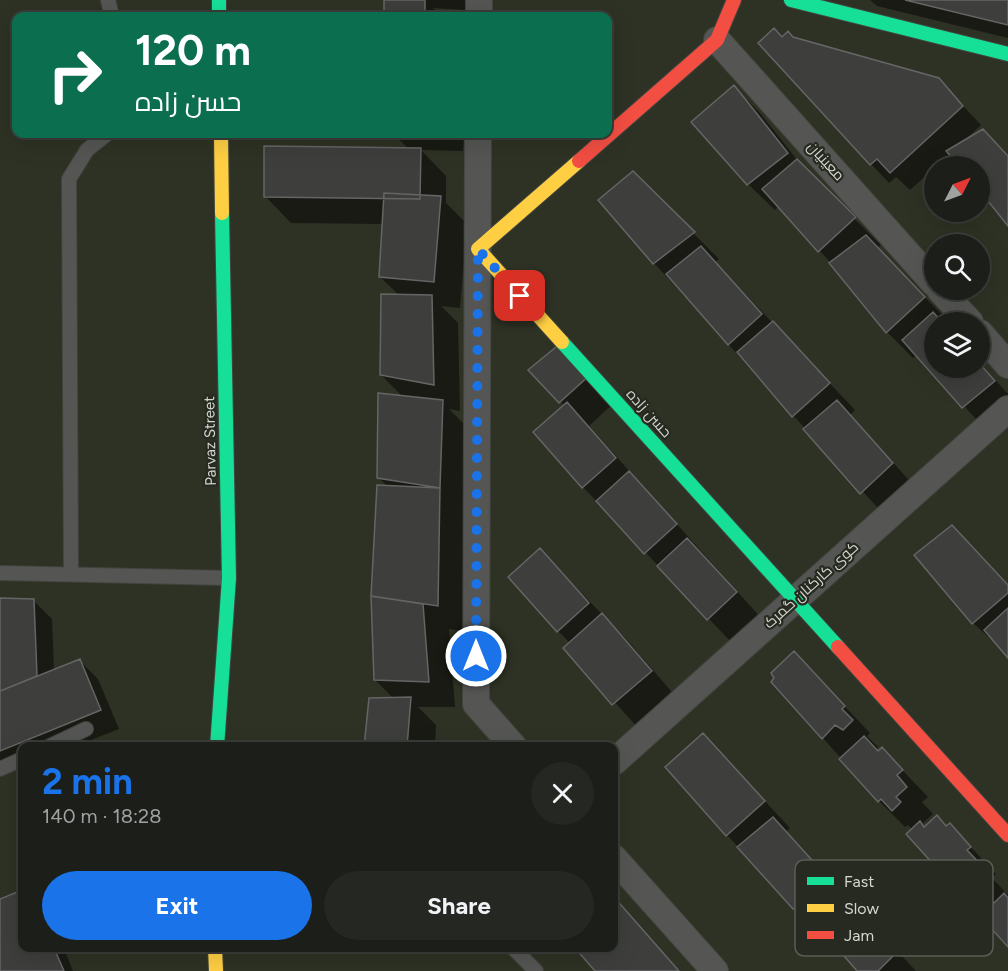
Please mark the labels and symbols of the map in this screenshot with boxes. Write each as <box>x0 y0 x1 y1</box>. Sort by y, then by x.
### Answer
street label: معینیان <box>803 138 848 185</box>
north arrow <box>924 156 990 222</box>
pin <box>494 270 545 321</box>
street label: حسن زاده <box>622 385 675 442</box>
street label: Parvaz Street <box>200 396 220 486</box>
street label: کوی کارکنان گمرک <box>760 538 863 633</box>
position arrow <box>444 624 508 688</box>
legend <box>795 860 993 956</box>
text: Fast <box>844 872 874 891</box>
text: Slow <box>844 899 879 918</box>
text: Jam <box>844 926 874 945</box>

